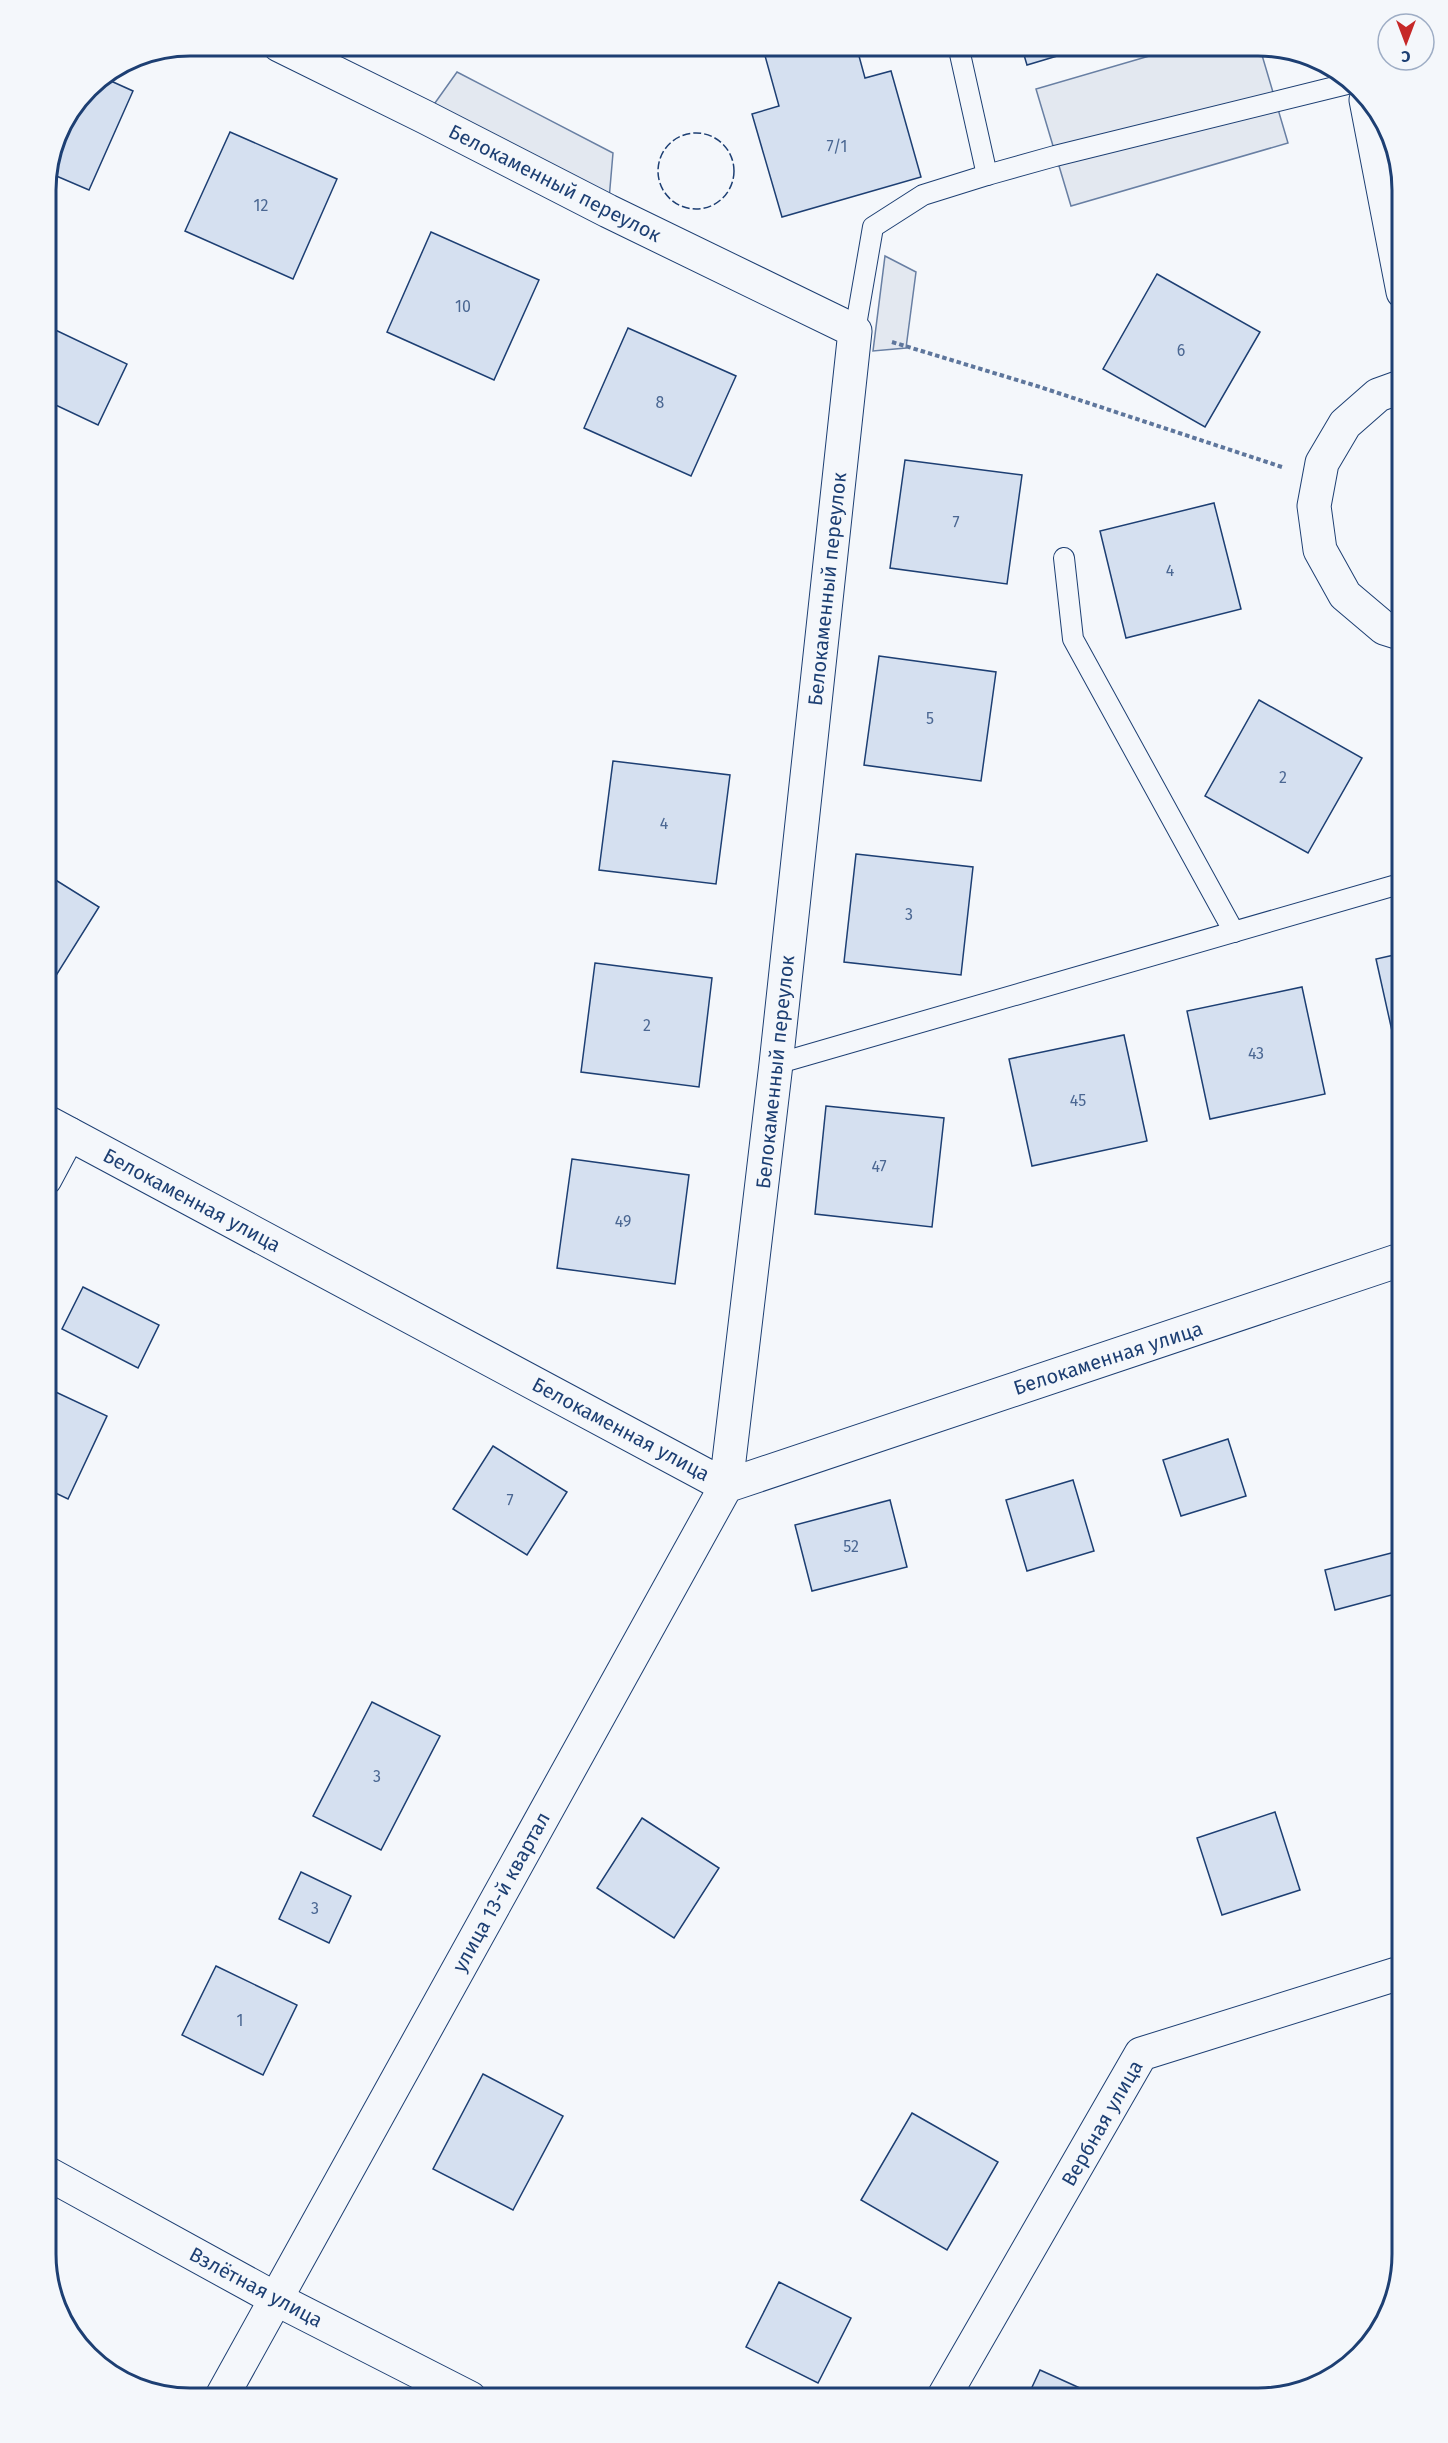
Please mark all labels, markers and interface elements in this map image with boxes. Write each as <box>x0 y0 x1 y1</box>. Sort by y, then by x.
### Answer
north arrow <box>1376 12 1436 72</box>
text: С <box>1401 47 1411 66</box>
street label: Белокаменный переулок <box>445 119 666 247</box>
house number: 7/1 <box>827 137 847 156</box>
house number: 12 <box>254 196 268 215</box>
house number: 10 <box>455 297 471 316</box>
house number: 6 <box>1177 341 1185 360</box>
house number: 8 <box>656 393 665 412</box>
street label: Белокаменный переулок <box>803 470 851 707</box>
house number: 7 <box>952 513 960 532</box>
house number: 4 <box>1166 561 1175 580</box>
house number: 5 <box>926 709 934 728</box>
house number: 2 <box>1279 768 1287 787</box>
house number: 4 <box>660 814 669 833</box>
house number: 3 <box>905 905 913 924</box>
street label: Белокаменный переулок <box>751 953 799 1190</box>
house number: 2 <box>643 1016 651 1035</box>
house number: 43 <box>1248 1044 1264 1063</box>
house number: 45 <box>1070 1091 1086 1110</box>
street label: Белокаменная улица <box>99 1143 285 1257</box>
house number: 47 <box>871 1157 887 1176</box>
house number: 49 <box>615 1212 631 1231</box>
street label: Белокаменная улица <box>1010 1316 1206 1400</box>
street label: Белокаменная улица <box>528 1372 714 1486</box>
house number: 7 <box>506 1491 514 1510</box>
house number: 52 <box>843 1537 859 1556</box>
house number: 3 <box>373 1767 381 1786</box>
street label: улица 13-й квартал <box>447 1808 555 1976</box>
house number: 3 <box>311 1899 319 1918</box>
house number: 1 <box>237 2011 243 2030</box>
street label: Вербная улица <box>1056 2056 1148 2190</box>
street label: Взлётная улица <box>185 2242 327 2332</box>

